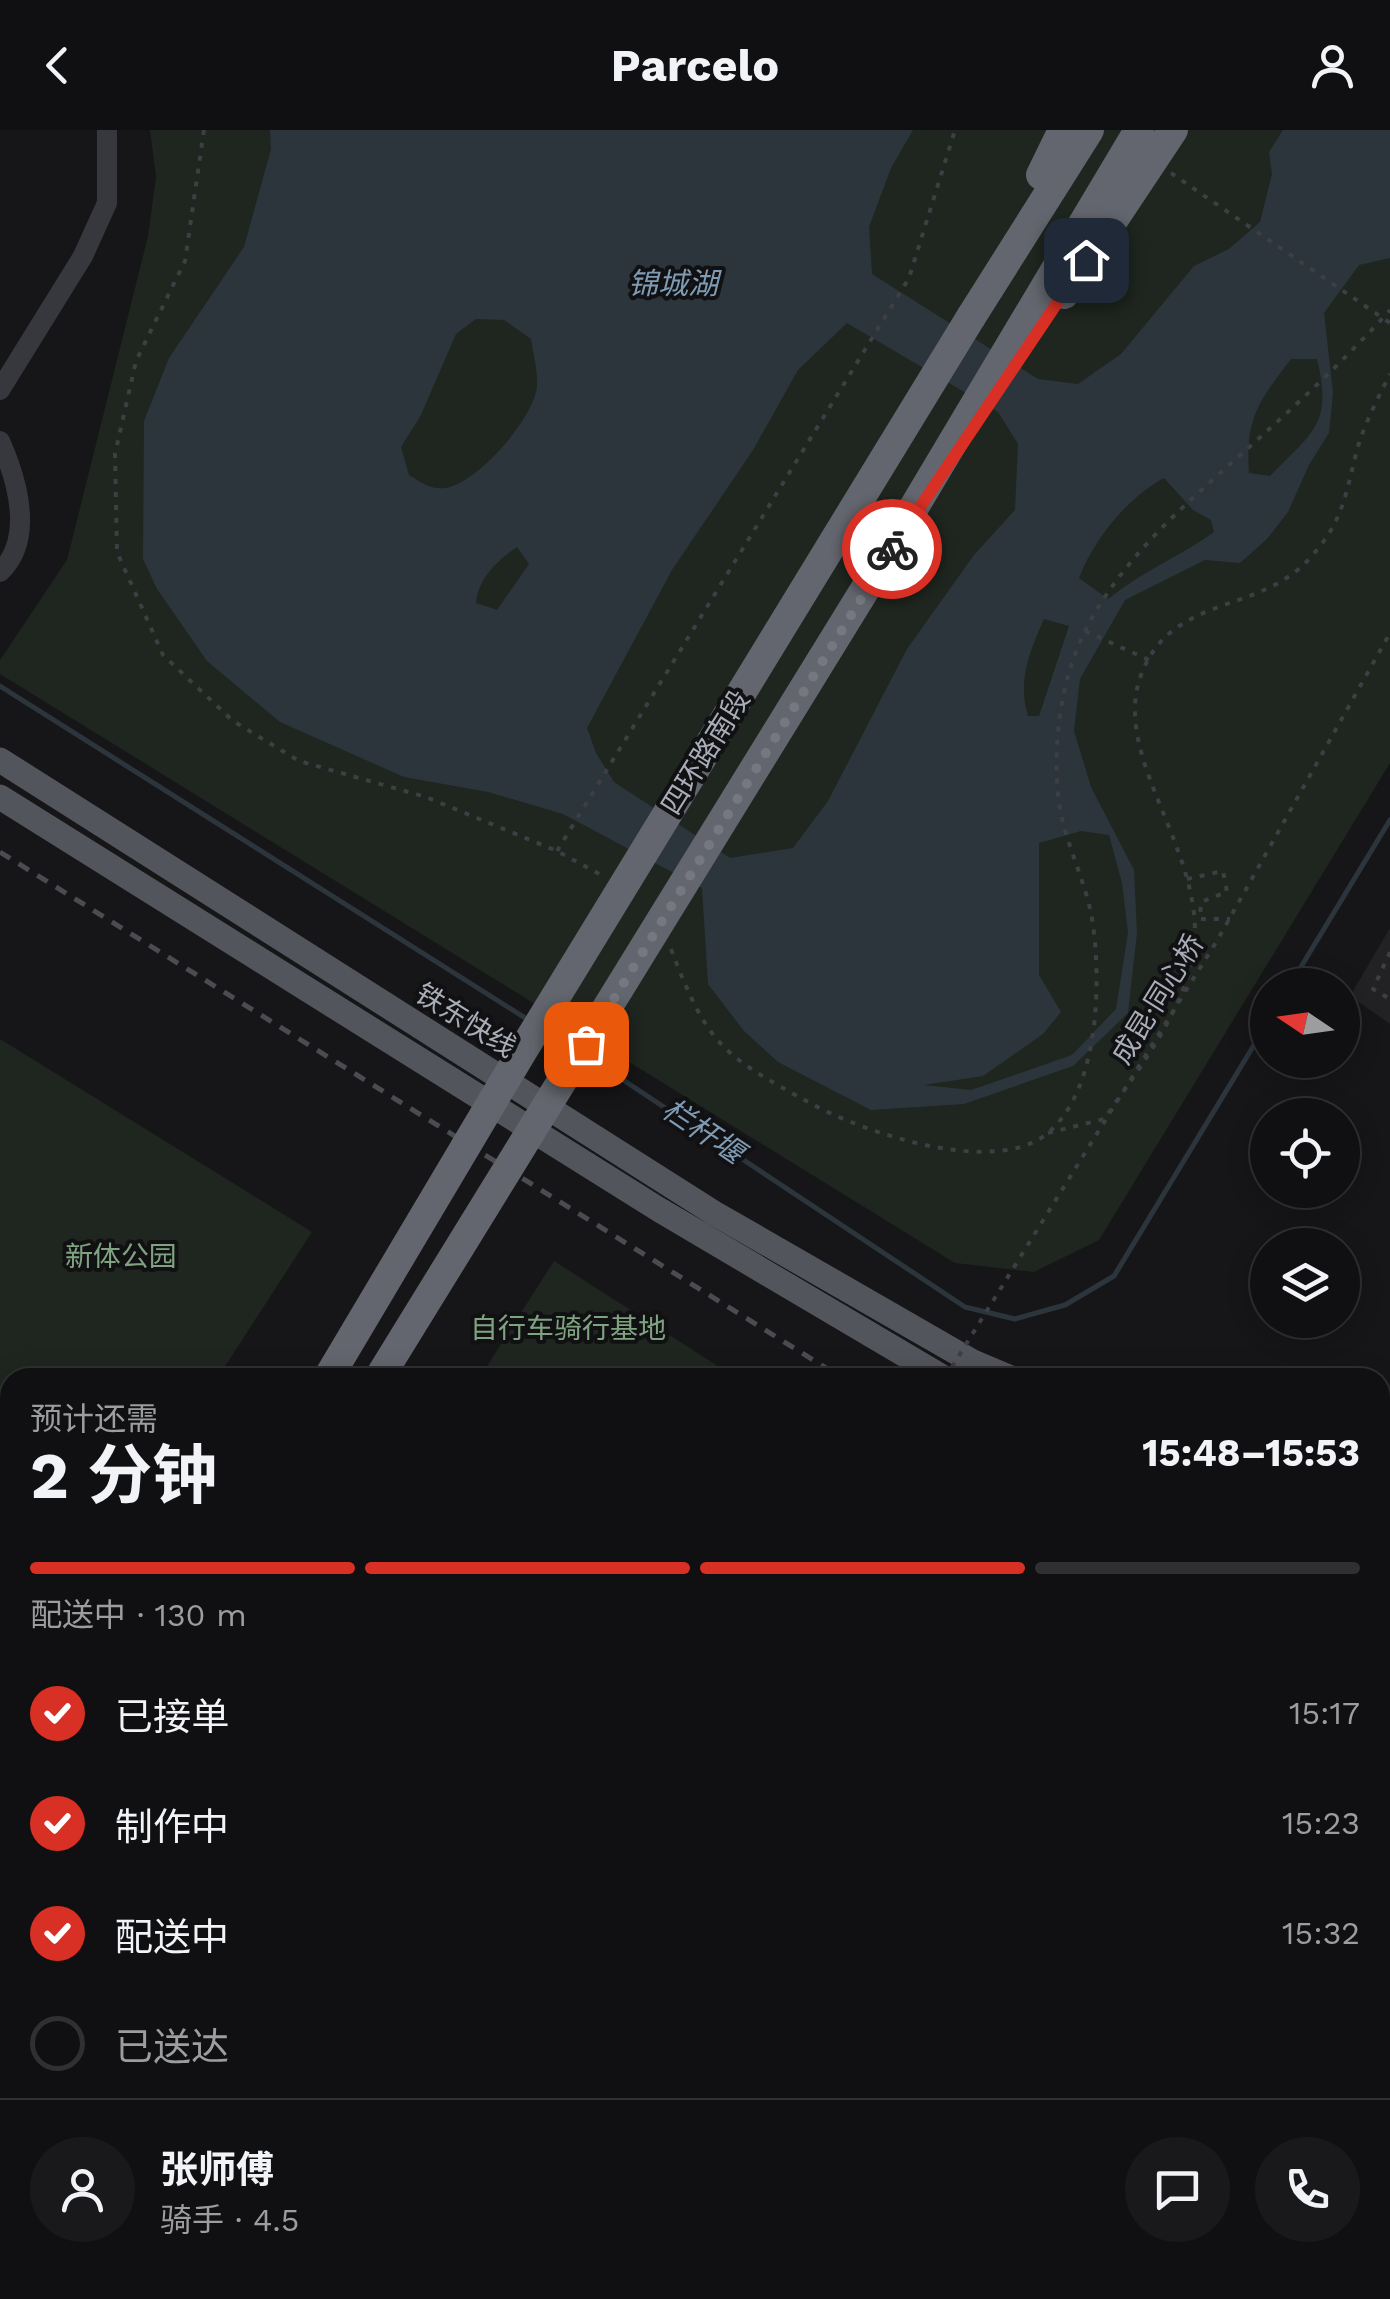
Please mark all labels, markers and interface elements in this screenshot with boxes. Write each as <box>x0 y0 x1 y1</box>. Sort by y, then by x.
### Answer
icon: back <box>30 38 85 93</box>
icon: person <box>1305 38 1360 93</box>
text: Parcelo <box>611 39 779 92</box>
pin <box>1044 218 1129 303</box>
icon: home <box>1059 233 1114 288</box>
water label: 锦城湖 <box>628 266 722 301</box>
courier <box>842 499 942 599</box>
icon: bike <box>865 522 920 577</box>
street label: 四环路南段 <box>654 684 757 820</box>
street label: 成昆·同心桥 <box>1105 928 1210 1070</box>
north arrow <box>1250 968 1360 1078</box>
map controls <box>1250 968 1360 1338</box>
street label: 铁东快线 <box>409 977 522 1064</box>
pin <box>544 1002 629 1087</box>
icon: bag <box>559 1017 614 1072</box>
water label: 栏杆堰 <box>656 1091 755 1173</box>
button: locate <box>1250 1098 1360 1208</box>
button: layers <box>1250 1228 1360 1338</box>
park label: 新体公园 <box>65 1240 177 1273</box>
park label: 自行车骑行基地 <box>470 1312 666 1345</box>
text: 预计还需 <box>30 1400 158 1438</box>
text: 15:48–15:53 <box>1142 1431 1360 1475</box>
text: 2 分钟 <box>30 1438 217 1514</box>
text: 配送中 · 130 m <box>30 1596 247 1634</box>
icon: check <box>30 1686 85 1741</box>
text: 15:17 <box>1289 1694 1360 1732</box>
text: 已接单 <box>115 1695 229 1739</box>
icon: check <box>30 1796 85 1851</box>
text: 15:23 <box>1282 1804 1360 1842</box>
text: 制作中 <box>115 1805 229 1849</box>
icon: check <box>30 1906 85 1961</box>
text: 15:32 <box>1282 1914 1360 1952</box>
text: 配送中 <box>115 1915 229 1959</box>
text: 已送达 <box>115 2025 229 2069</box>
button: person <box>30 2137 135 2242</box>
button: chat <box>1125 2137 1230 2242</box>
button: phone <box>1255 2137 1360 2242</box>
text: 张师傅 <box>160 2148 274 2192</box>
text: 骑手 · 4.5 <box>160 2201 299 2239</box>

